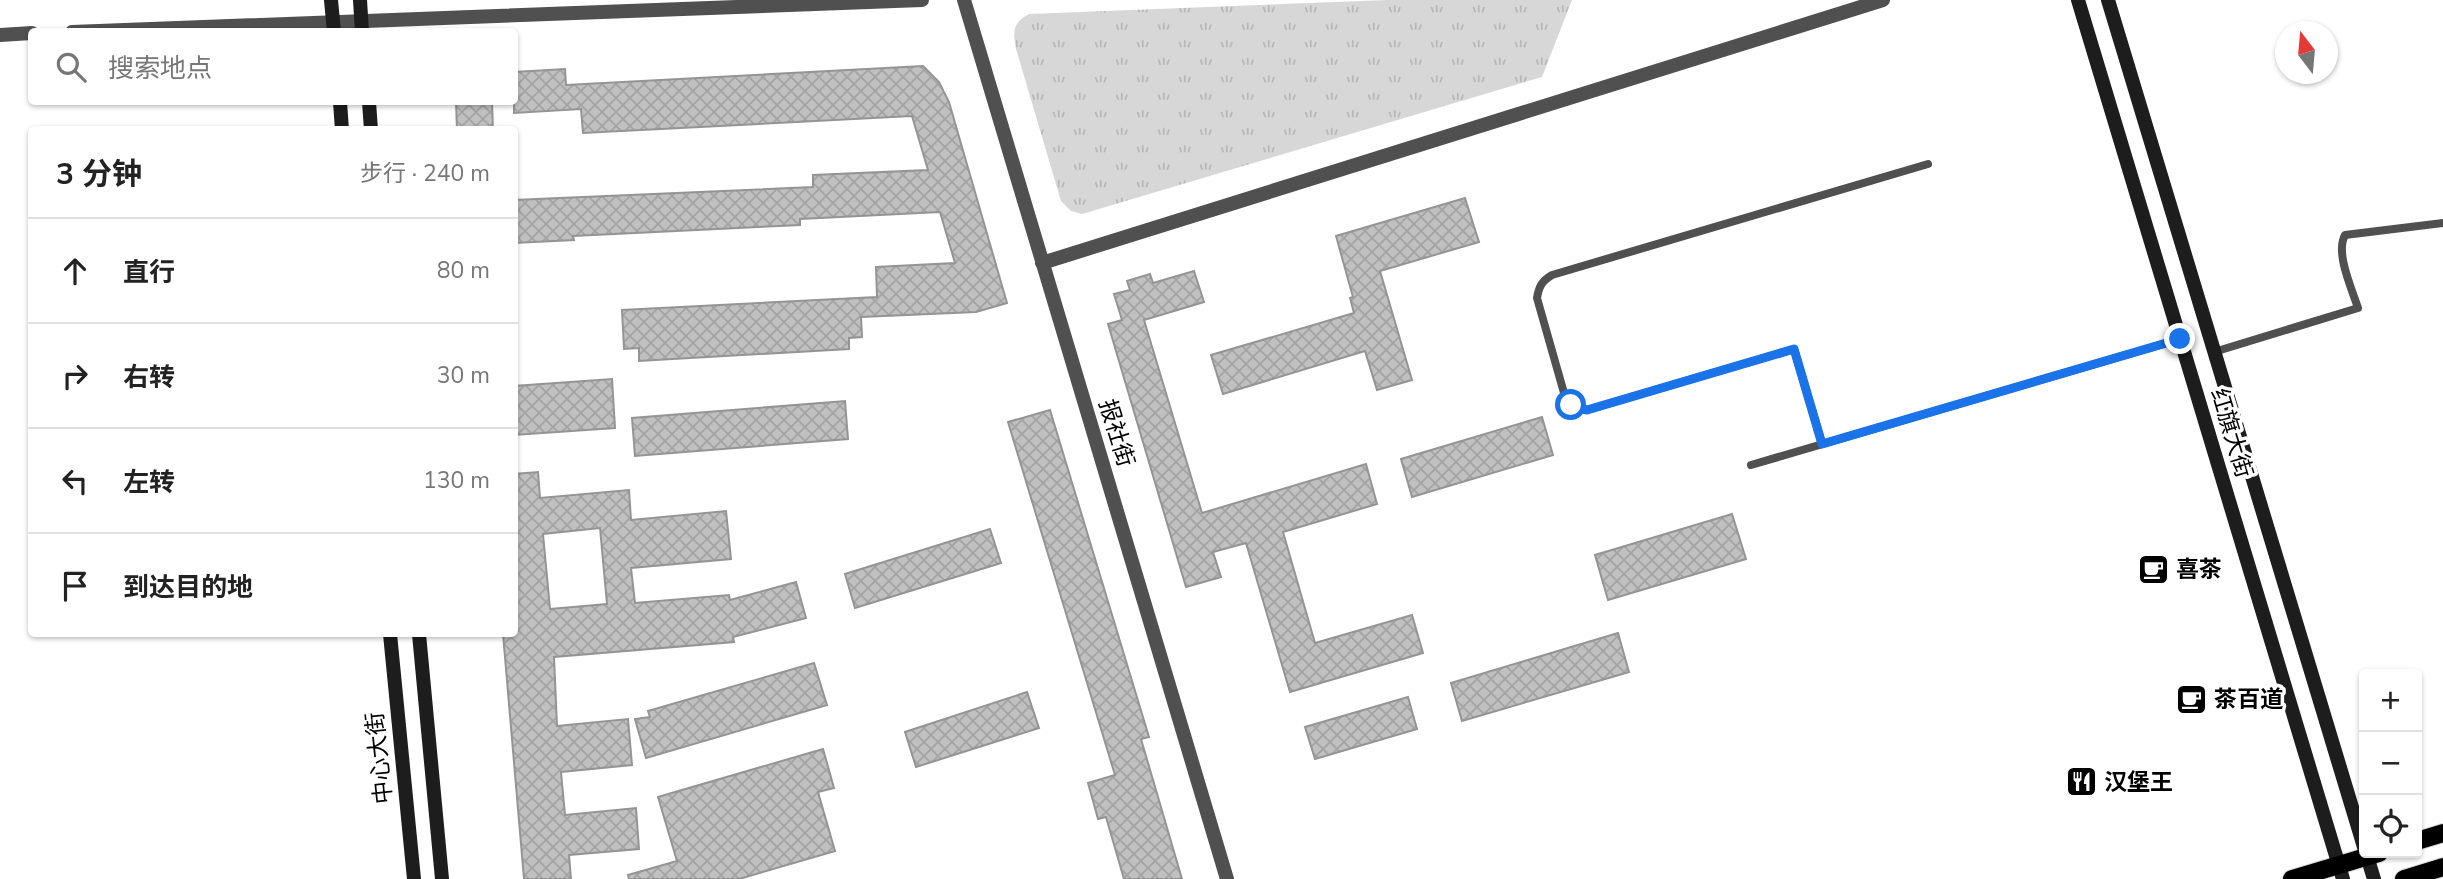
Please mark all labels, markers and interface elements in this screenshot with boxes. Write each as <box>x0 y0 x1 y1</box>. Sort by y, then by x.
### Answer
north arrow <box>2275 21 2338 84</box>
search box <box>28 28 518 105</box>
icon: search <box>52 48 90 86</box>
text: 搜索地点 <box>108 51 212 86</box>
text: 3 分钟 <box>56 154 142 195</box>
text: 步行 · 240 m <box>360 158 490 189</box>
icon: ahead <box>56 252 94 290</box>
text: 直行 <box>123 255 175 290</box>
text: 80 m <box>437 255 490 286</box>
route end <box>2164 323 2195 354</box>
icon: right <box>56 357 94 395</box>
text: 右转 <box>123 360 175 395</box>
text: 30 m <box>437 360 490 391</box>
street label: 红旗大街 <box>2203 385 2260 482</box>
route start <box>1555 389 1586 420</box>
street label: 报社街 <box>1092 396 1141 471</box>
icon: left <box>56 462 94 500</box>
text: 左转 <box>123 465 175 500</box>
text: 130 m <box>423 465 490 496</box>
cafe icon: 喜茶 <box>2136 552 2170 586</box>
place label: 喜茶 <box>2176 554 2222 585</box>
icon: arrive <box>56 567 94 605</box>
text: 到达目的地 <box>123 570 253 605</box>
map controls <box>2359 669 2422 858</box>
button: + <box>2359 669 2422 732</box>
cafe icon: 茶百道 <box>2174 682 2208 716</box>
place label: 茶百道 <box>2214 684 2283 715</box>
street label: 中心大街 <box>359 711 400 805</box>
button: − <box>2359 732 2422 795</box>
restaurant icon: 汉堡王 <box>2064 765 2098 799</box>
place label: 汉堡王 <box>2104 767 2173 798</box>
button: locate <box>2359 795 2422 858</box>

